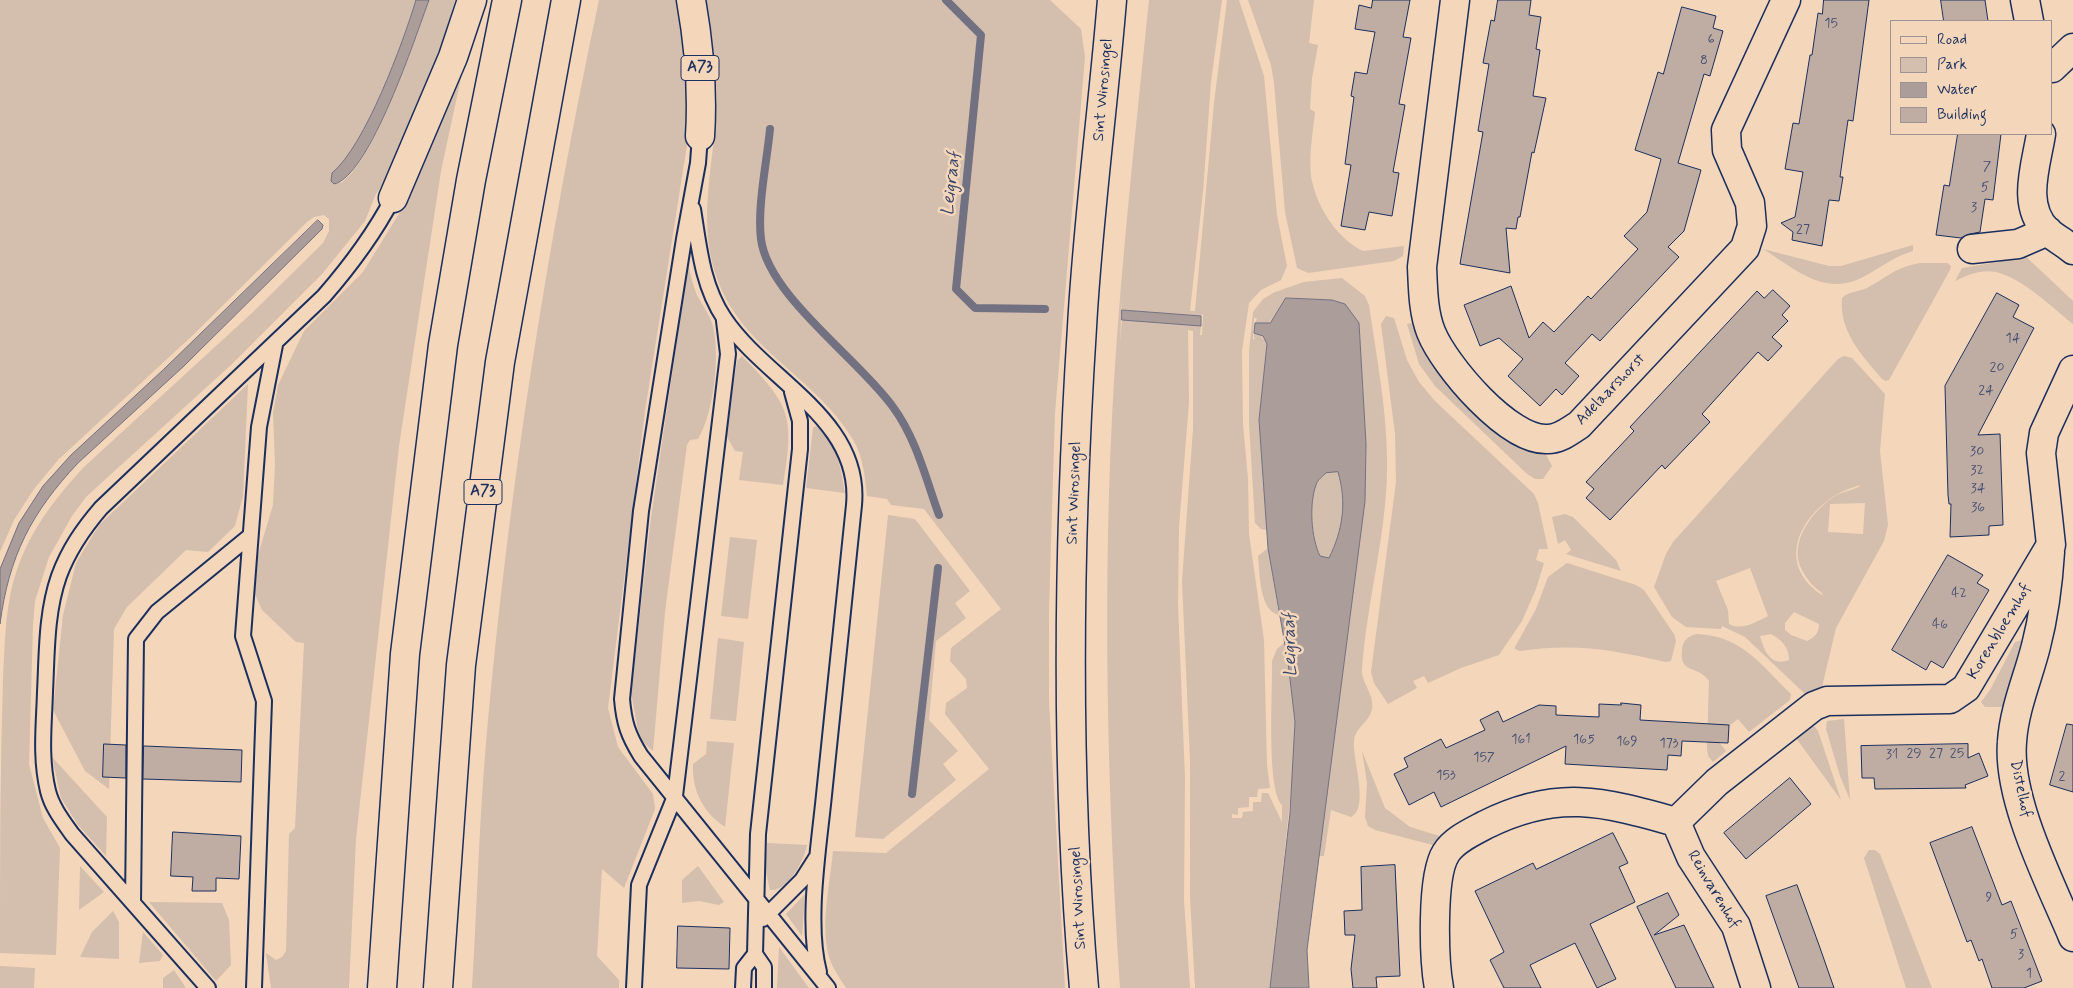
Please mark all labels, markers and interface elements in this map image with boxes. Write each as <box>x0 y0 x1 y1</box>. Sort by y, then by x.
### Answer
house number: 15 <box>1824 16 1838 32</box>
legend <box>1890 20 2053 135</box>
text: Road <box>1937 30 1967 50</box>
house number: 6 <box>1707 32 1715 48</box>
street label: Sint Wirosingel <box>1090 38 1118 142</box>
house number: 8 <box>1700 53 1708 69</box>
text: Park <box>1937 55 1967 75</box>
road number: A73 <box>681 56 719 80</box>
text: Water <box>1937 80 1977 100</box>
text: Building <box>1937 105 1987 125</box>
water label: Leigraaf <box>938 151 966 217</box>
house number: 7 <box>1983 159 1991 175</box>
house number: 5 <box>1981 180 1989 196</box>
house number: 3 <box>1971 200 1977 216</box>
house number: 27 <box>1796 222 1810 238</box>
house number: 14 <box>2006 331 2020 347</box>
street label: Adelaarshorst <box>1572 350 1650 430</box>
house number: 20 <box>1990 360 2004 376</box>
house number: 24 <box>1978 383 1994 399</box>
street label: Sint Wirosingel <box>1064 441 1086 545</box>
house number: 30 <box>1970 444 1984 460</box>
house number: 32 <box>1970 463 1984 479</box>
road number: A73 <box>464 480 502 504</box>
house number: 34 <box>1971 481 1985 497</box>
house number: 36 <box>1971 500 1985 516</box>
street label: Korenbloemhof <box>1964 581 2036 683</box>
house number: 42 <box>1951 586 1967 602</box>
water label: Leigraaf <box>1279 613 1303 677</box>
house number: 46 <box>1932 617 1948 633</box>
house number: 161 <box>1511 732 1531 748</box>
house number: 165 <box>1573 732 1595 748</box>
house number: 169 <box>1616 734 1638 750</box>
house number: 173 <box>1659 736 1679 752</box>
house number: 29 <box>1906 746 1922 762</box>
house number: 27 <box>1929 746 1943 762</box>
house number: 25 <box>1950 746 1964 762</box>
house number: 31 <box>1886 747 1898 763</box>
house number: 157 <box>1473 750 1495 766</box>
street label: Distelhof <box>2005 758 2035 820</box>
house number: 153 <box>1436 768 1456 784</box>
house number: 2 <box>2059 769 2065 785</box>
street label: Sint Wirosingel <box>1067 846 1091 950</box>
street label: Reinvarenhof <box>1682 847 1744 933</box>
house number: 9 <box>1986 890 1992 906</box>
house number: 5 <box>2010 927 2018 943</box>
house number: 3 <box>2018 947 2024 963</box>
house number: 1 <box>2026 966 2032 982</box>

